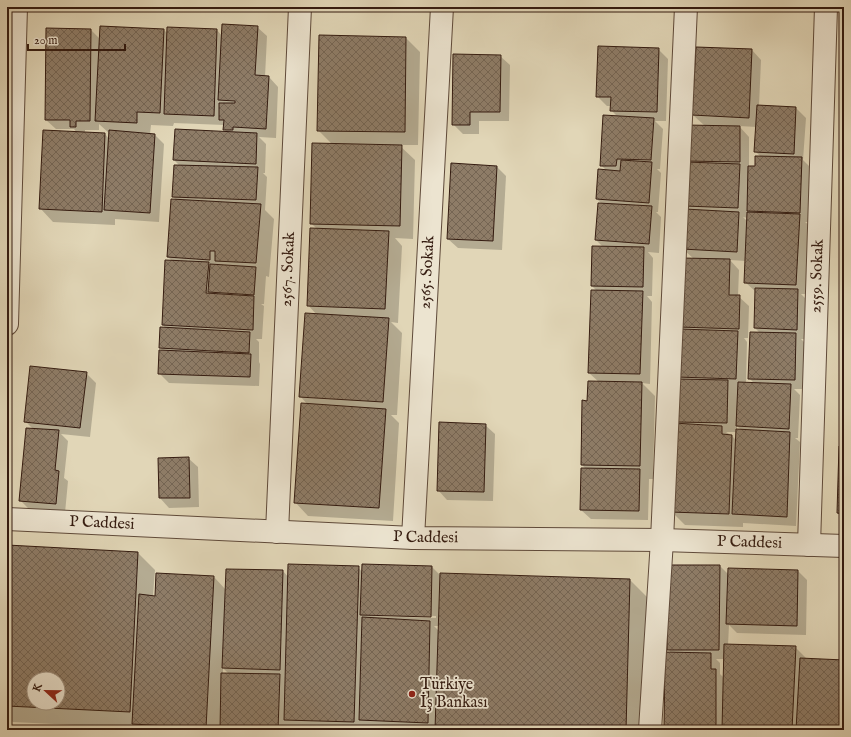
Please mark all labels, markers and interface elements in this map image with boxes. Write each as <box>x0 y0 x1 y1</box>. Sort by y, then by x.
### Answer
scale bar <box>28 26 125 52</box>
text: 20 m <box>34 33 57 48</box>
street label: 2567. Sokak <box>277 231 300 307</box>
street label: 2565. Sokak <box>416 235 440 310</box>
street label: 2559. Sokak <box>806 239 829 313</box>
street label: P Caddesi <box>69 512 135 535</box>
street label: P Caddesi <box>392 527 458 548</box>
street label: P Caddesi <box>716 532 783 554</box>
north arrow <box>26 671 66 711</box>
place label: Türkiye İş Bankası <box>420 675 487 713</box>
text: K <box>30 680 46 694</box>
marker: Türkiye İş Bankası <box>407 689 417 699</box>

